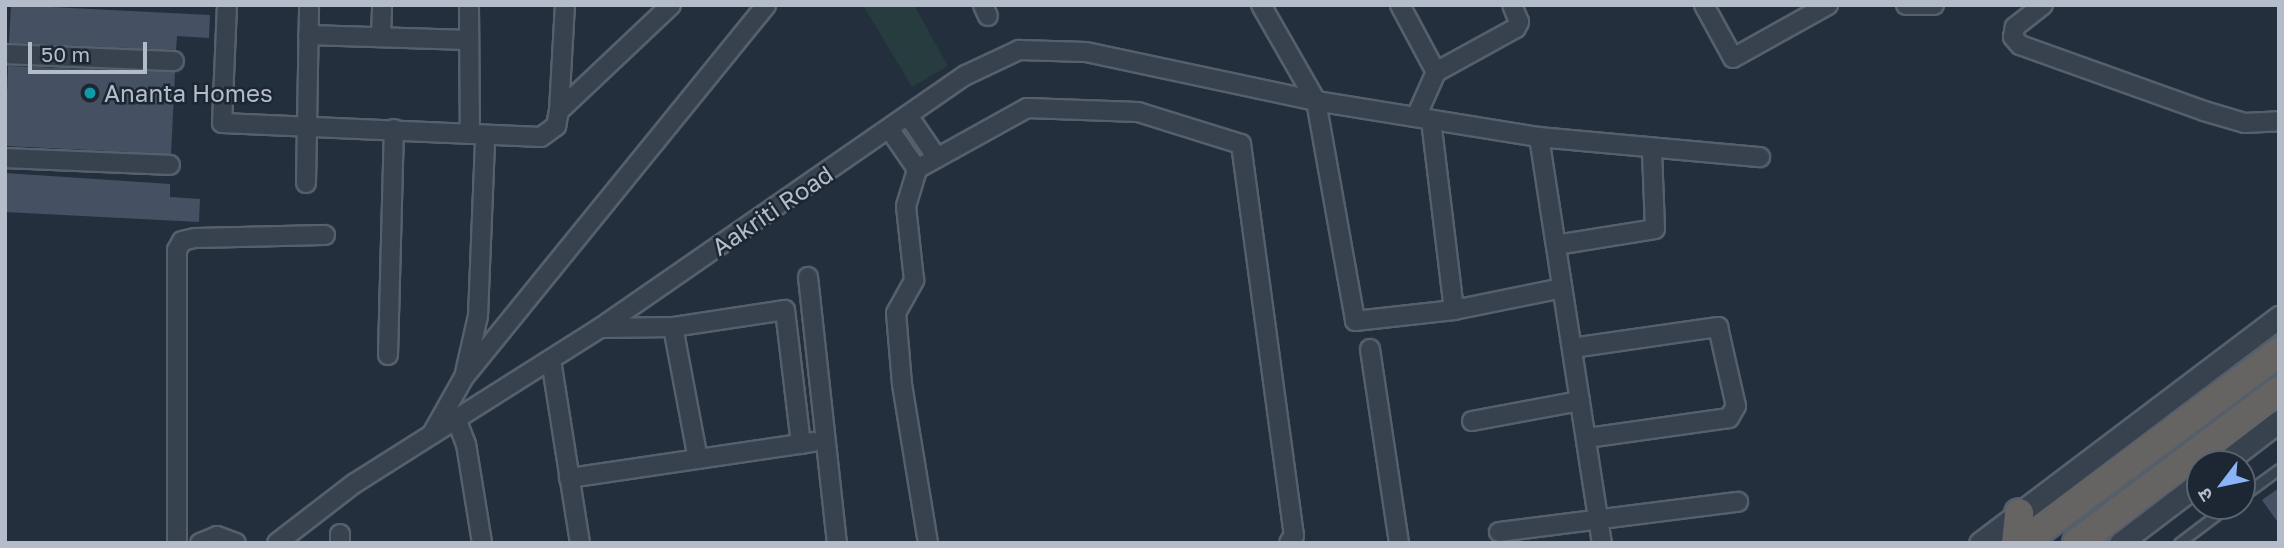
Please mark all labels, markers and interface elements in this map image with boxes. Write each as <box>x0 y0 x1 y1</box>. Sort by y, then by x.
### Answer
scale bar <box>32 28 150 72</box>
text: 50 m <box>41 41 90 67</box>
place label: Ananta Homes <box>104 79 273 107</box>
marker: Ananta Homes <box>82 85 98 101</box>
street label: Aakriti Road <box>706 159 838 261</box>
north arrow <box>2186 450 2256 520</box>
text: उ <box>2192 485 2217 506</box>

